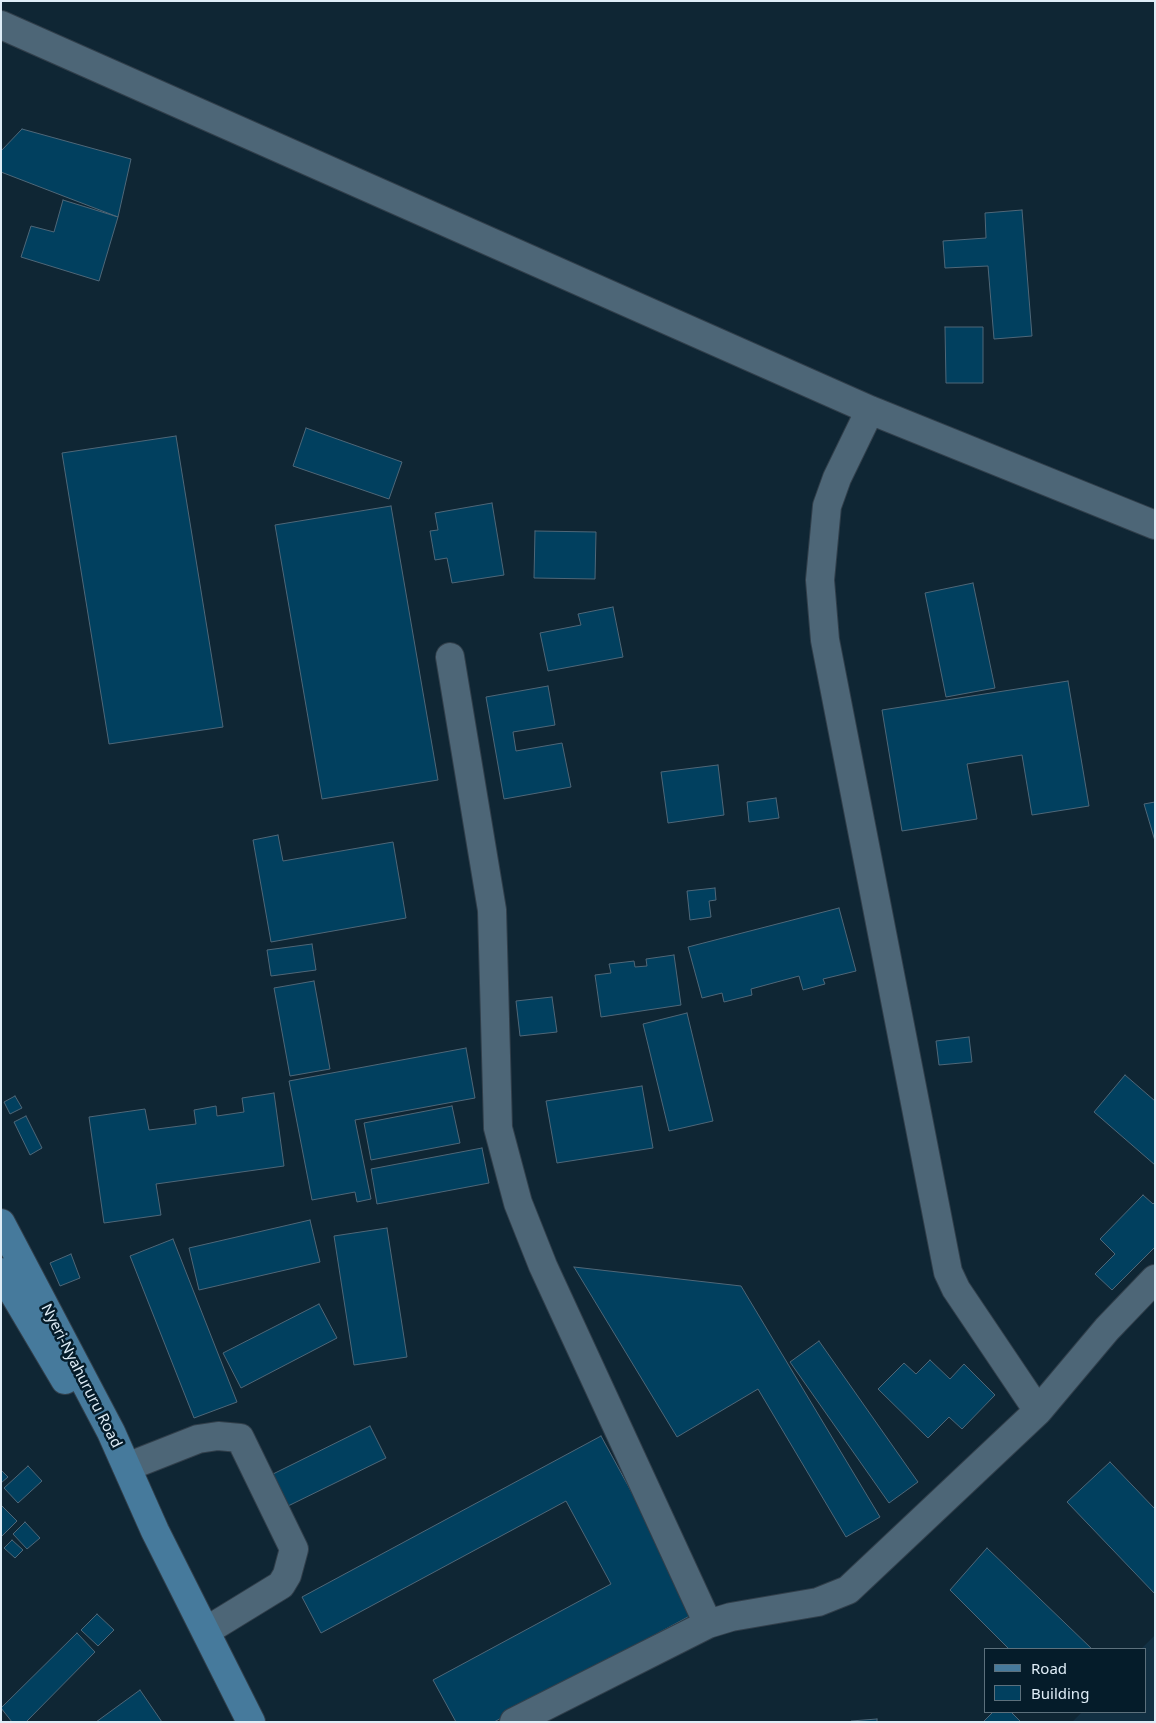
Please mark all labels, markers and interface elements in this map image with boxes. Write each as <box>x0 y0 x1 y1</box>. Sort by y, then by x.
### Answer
street label: Nyeri-Nyahururu Road <box>37 1301 125 1451</box>
legend <box>984 1648 1146 1713</box>
text: Road <box>1031 1658 1067 1678</box>
text: Building <box>1031 1683 1089 1703</box>

